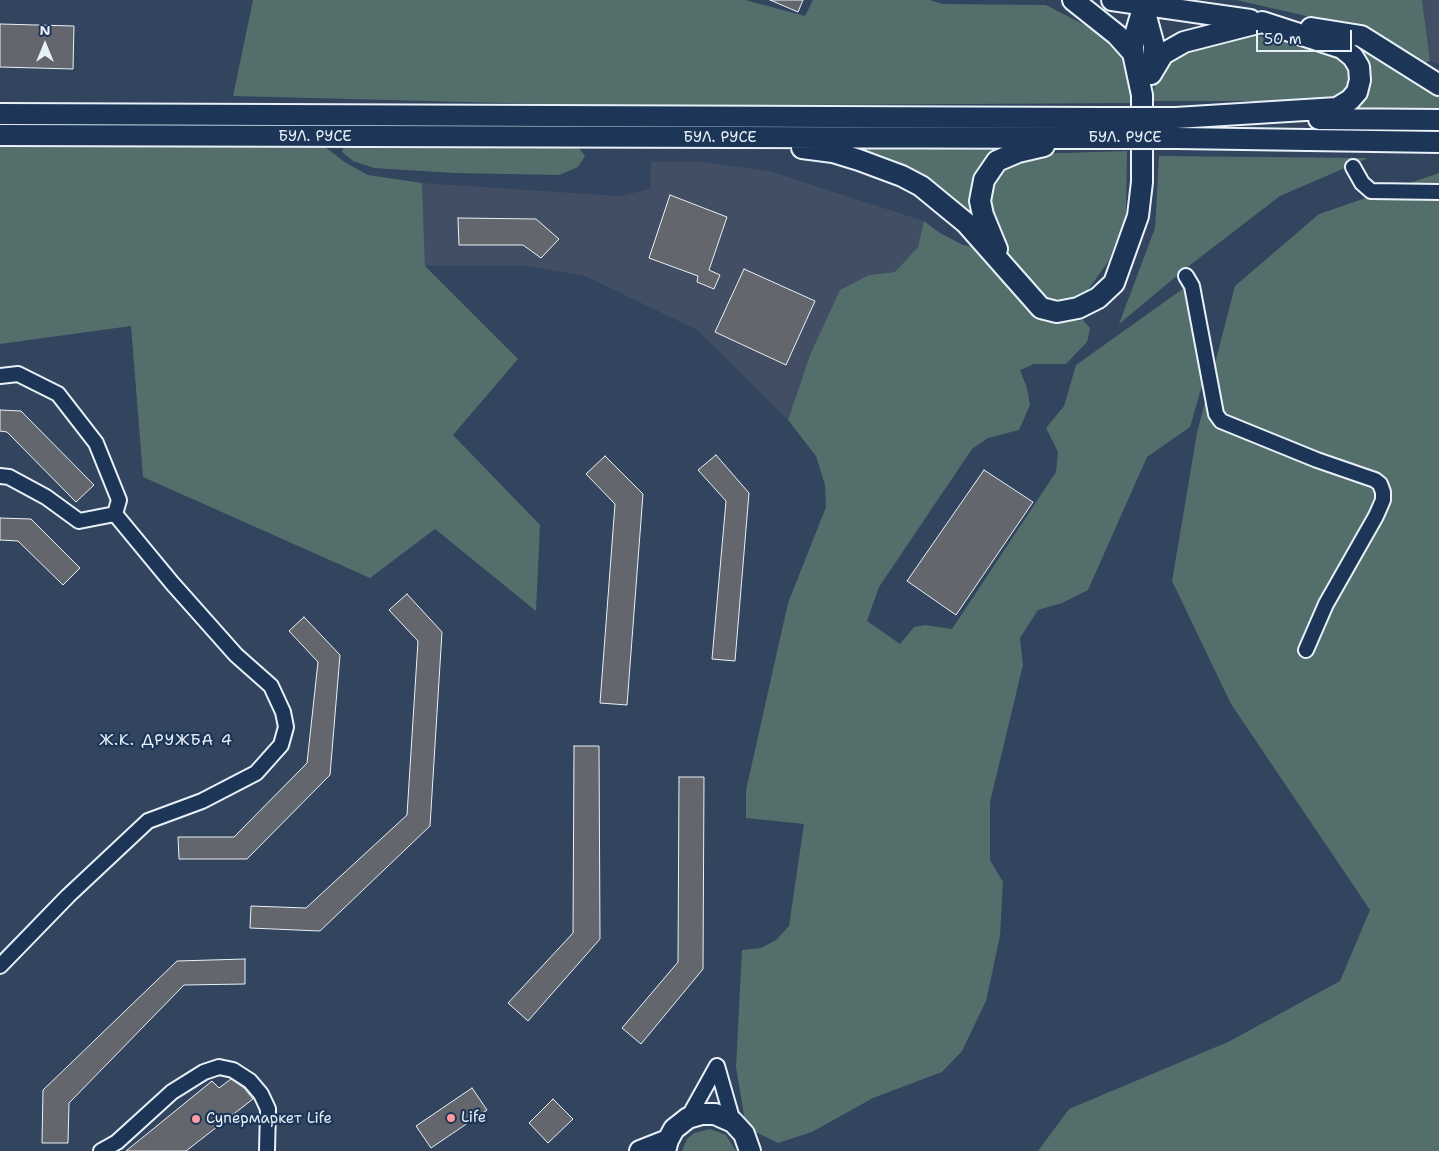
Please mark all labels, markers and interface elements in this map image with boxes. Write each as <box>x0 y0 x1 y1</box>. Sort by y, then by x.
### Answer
north arrow <box>20 20 70 70</box>
scale bar <box>1259 20 1355 52</box>
text: N <box>39 21 51 39</box>
text: 50 m <box>1264 29 1302 49</box>
street label: БУЛ. РУСЕ <box>278 128 352 146</box>
street label: БУЛ. РУСЕ <box>683 129 757 147</box>
street label: БУЛ. РУСЕ <box>1088 129 1162 147</box>
district label: Ж.К. ДРУЖБА 4 <box>98 731 234 751</box>
place label: Life <box>461 1109 486 1127</box>
place label: Супермаркет Life <box>206 1110 332 1128</box>
marker: Life <box>445 1112 457 1124</box>
marker: Супермаркет Life <box>190 1113 202 1125</box>

